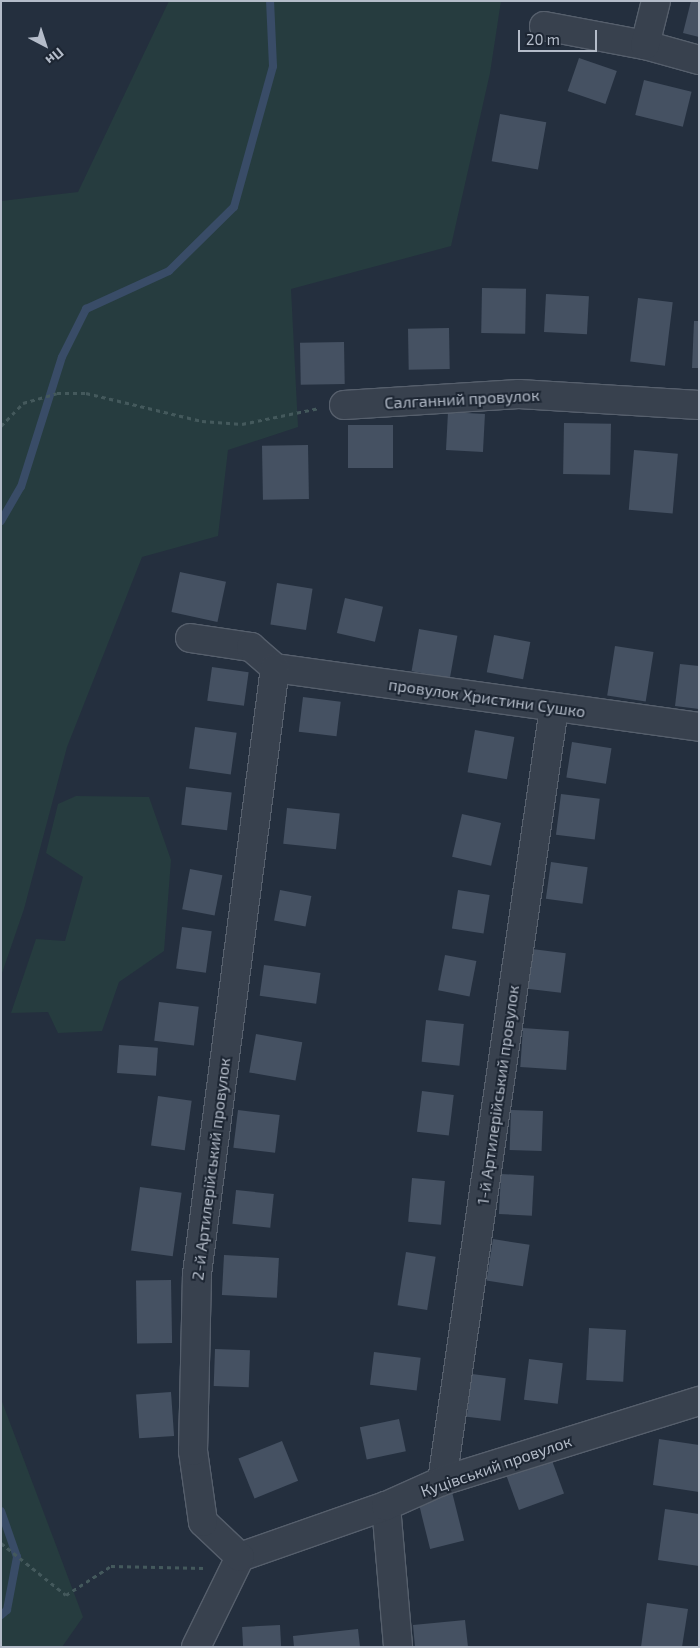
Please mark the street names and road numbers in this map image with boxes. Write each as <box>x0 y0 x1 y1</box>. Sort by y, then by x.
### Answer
street label: Салганний провулок <box>384 385 540 413</box>
street label: провулок Христини Сушко <box>387 675 587 721</box>
street label: 1-й Артилерійський провулок <box>473 984 523 1206</box>
street label: 2-й Артилерійський провулок <box>188 1057 234 1281</box>
street label: Куцівський провулок <box>418 1431 574 1501</box>

